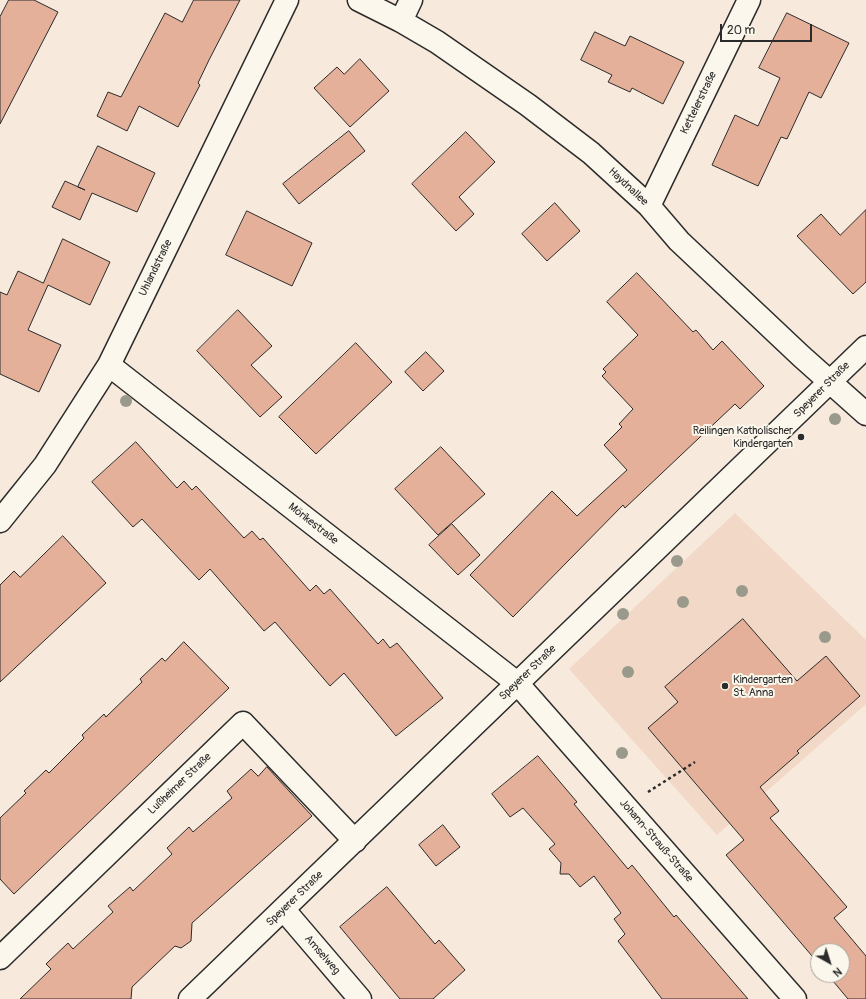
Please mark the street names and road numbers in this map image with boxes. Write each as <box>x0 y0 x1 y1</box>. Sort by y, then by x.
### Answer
street label: Kettelerstraße <box>678 69 720 137</box>
street label: Haydnallee <box>605 165 651 209</box>
street label: Uhlandstraße <box>137 238 175 298</box>
street label: Speyerer Straße <box>791 359 853 421</box>
street label: Mörikestraße <box>285 500 341 548</box>
street label: Speyerer Straße <box>497 643 559 703</box>
street label: Lußheimer Straße <box>146 750 214 818</box>
street label: Johann-Strauß-Straße <box>616 797 696 885</box>
street label: Speyerer Straße <box>264 869 326 929</box>
street label: Amselweg <box>301 933 343 977</box>

